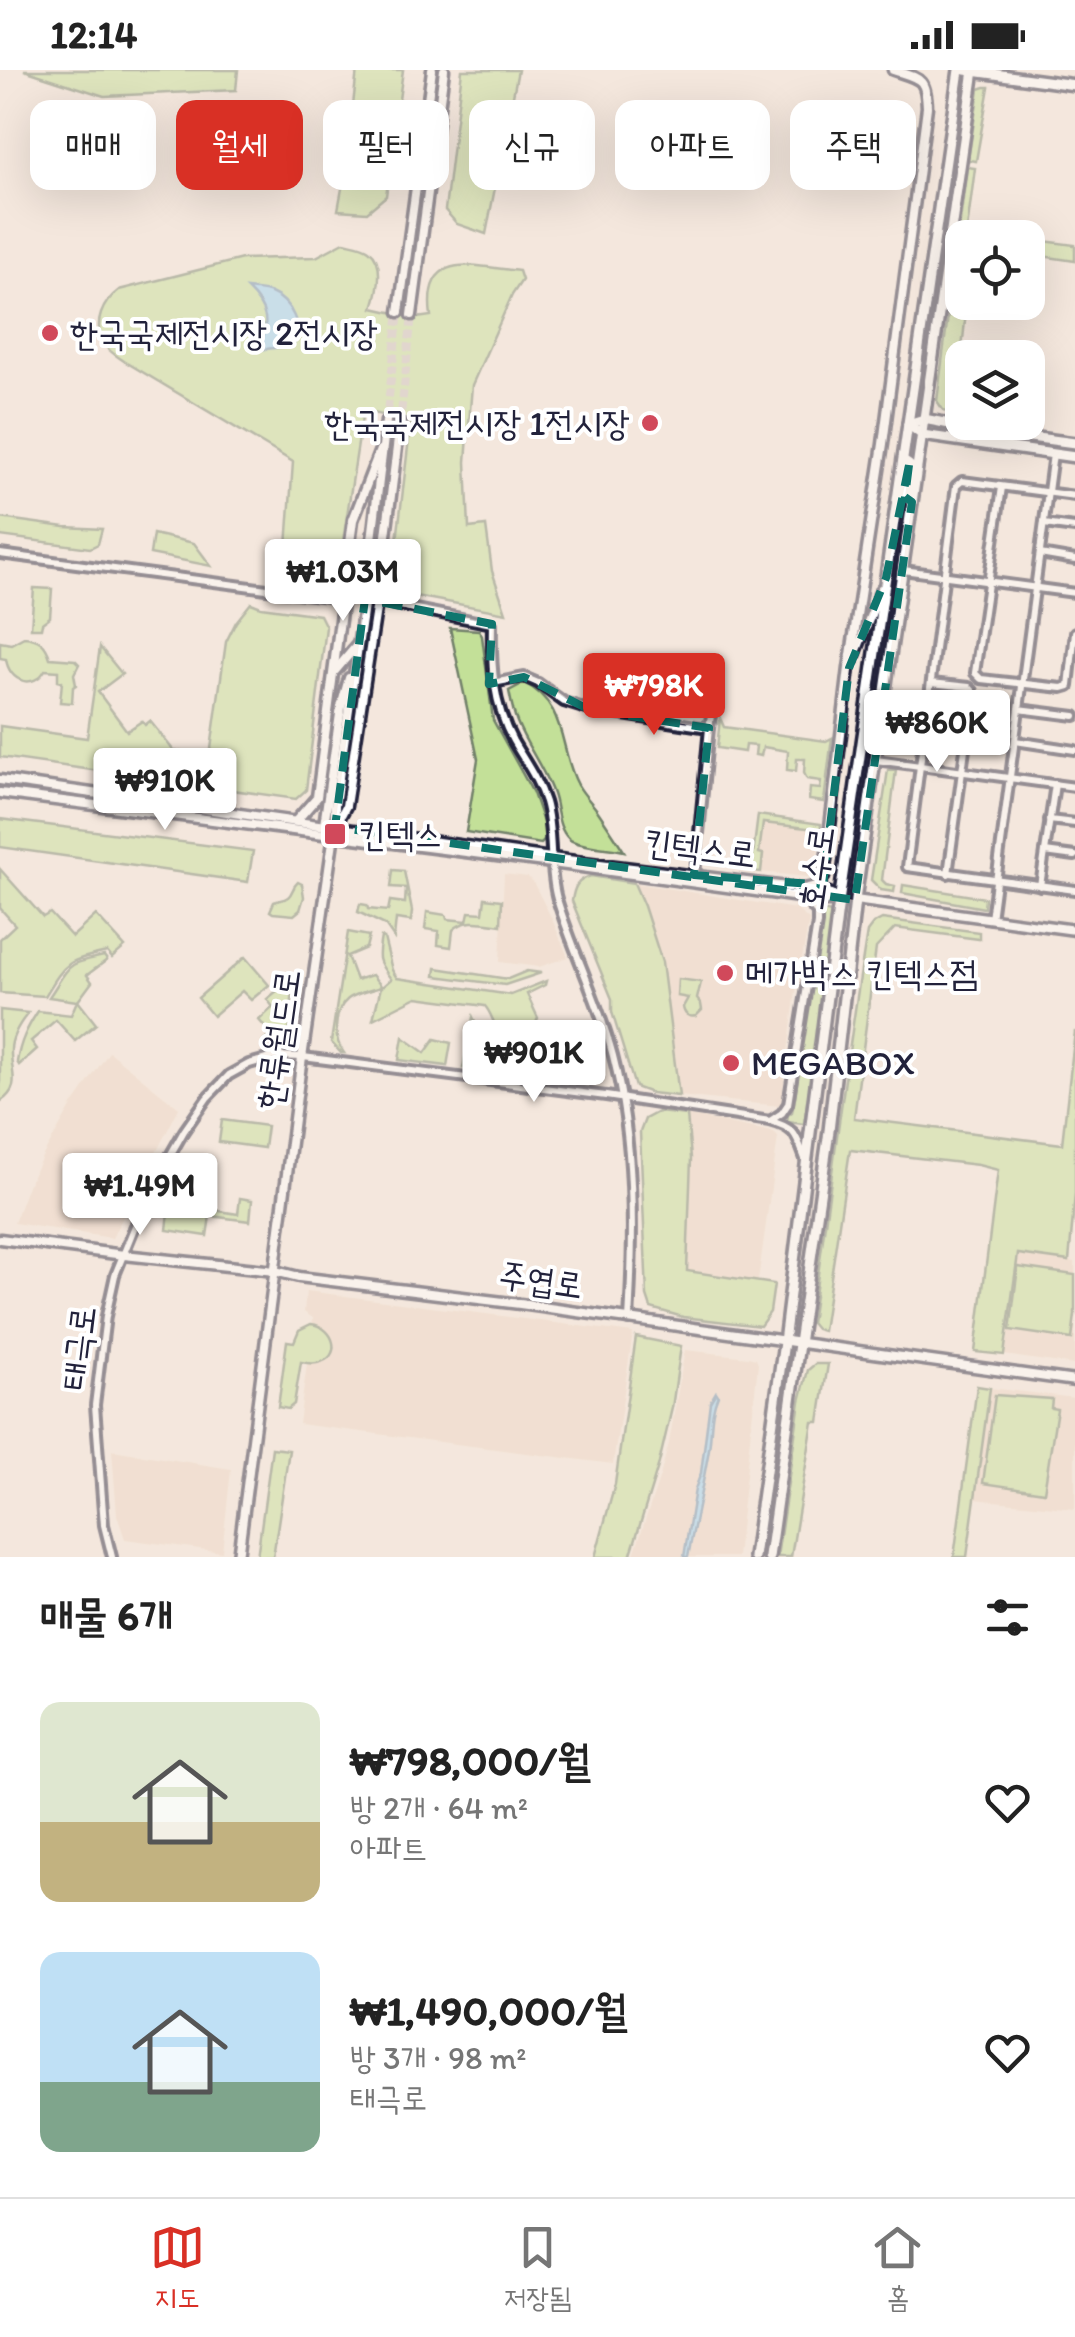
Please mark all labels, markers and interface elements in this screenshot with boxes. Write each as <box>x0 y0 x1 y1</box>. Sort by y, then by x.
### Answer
text: 12:14 <box>50 12 137 58</box>
chip: 매매 <box>30 100 156 190</box>
chip: 월세 <box>176 100 303 190</box>
chip: 필터 <box>323 100 449 190</box>
chip: 신규 <box>469 100 595 190</box>
chip: 아파트 <box>615 100 770 190</box>
chip: 주택 <box>790 100 916 190</box>
map controls <box>945 220 1045 440</box>
button: locate <box>945 220 1045 320</box>
place label: 한국국제전시장 2전시장 <box>70 312 378 354</box>
marker: 한국국제전시장 2전시장 <box>39 322 61 344</box>
button: layers <box>945 340 1045 440</box>
place label: 한국국제전시장 1전시장 <box>324 402 630 444</box>
marker: 한국국제전시장 1전시장 <box>639 412 661 434</box>
pin: ₩1.03M <box>262 539 424 624</box>
text: ₩1.03M <box>287 552 399 590</box>
pin: ₩798K <box>584 653 724 738</box>
text: ₩798K <box>605 666 703 704</box>
pin: ₩860K <box>867 690 1007 775</box>
text: ₩860K <box>886 703 988 741</box>
pin: ₩910K <box>95 748 235 833</box>
text: ₩910K <box>115 761 215 799</box>
place label: 킨텍스 <box>358 813 443 855</box>
street label: 킨텍스로 <box>642 820 758 876</box>
marker: 킨텍스 <box>322 821 348 847</box>
street label: 호수로 <box>789 823 843 913</box>
place label: 메가박스 킨텍스점 <box>745 952 978 994</box>
marker: 메가박스 킨텍스점 <box>714 962 736 984</box>
street label: 한류월드로 <box>247 966 309 1112</box>
pin: ₩901K <box>464 1020 604 1105</box>
text: ₩901K <box>484 1033 584 1071</box>
place label: MEGABOX <box>751 1042 915 1084</box>
marker: MEGABOX <box>720 1052 742 1074</box>
pin: ₩1.49M <box>59 1153 221 1238</box>
text: ₩1.49M <box>84 1166 196 1204</box>
street label: 주엽로 <box>496 1253 586 1307</box>
street label: 태극로 <box>52 1304 104 1392</box>
text: 매물 6개 <box>40 1590 173 1641</box>
icon: filters <box>980 1590 1035 1645</box>
text: ₩798,000/월 <box>350 1735 591 1786</box>
icon: home <box>120 1742 240 1862</box>
icon: heart <box>980 1775 1035 1830</box>
text: 방 2개 · 64 m² <box>350 1789 528 1827</box>
text: 아파트 <box>350 1829 427 1867</box>
text: ₩1,490,000/월 <box>350 1985 627 2036</box>
icon: home <box>120 1992 240 2112</box>
icon: heart <box>980 2025 1035 2080</box>
text: 방 3개 · 98 m² <box>350 2039 527 2077</box>
text: 태극로 <box>350 2079 427 2117</box>
tab: 지도 <box>150 2220 205 2317</box>
tab: 저장됨 <box>504 2220 571 2317</box>
tab: 홈 <box>870 2220 925 2317</box>

